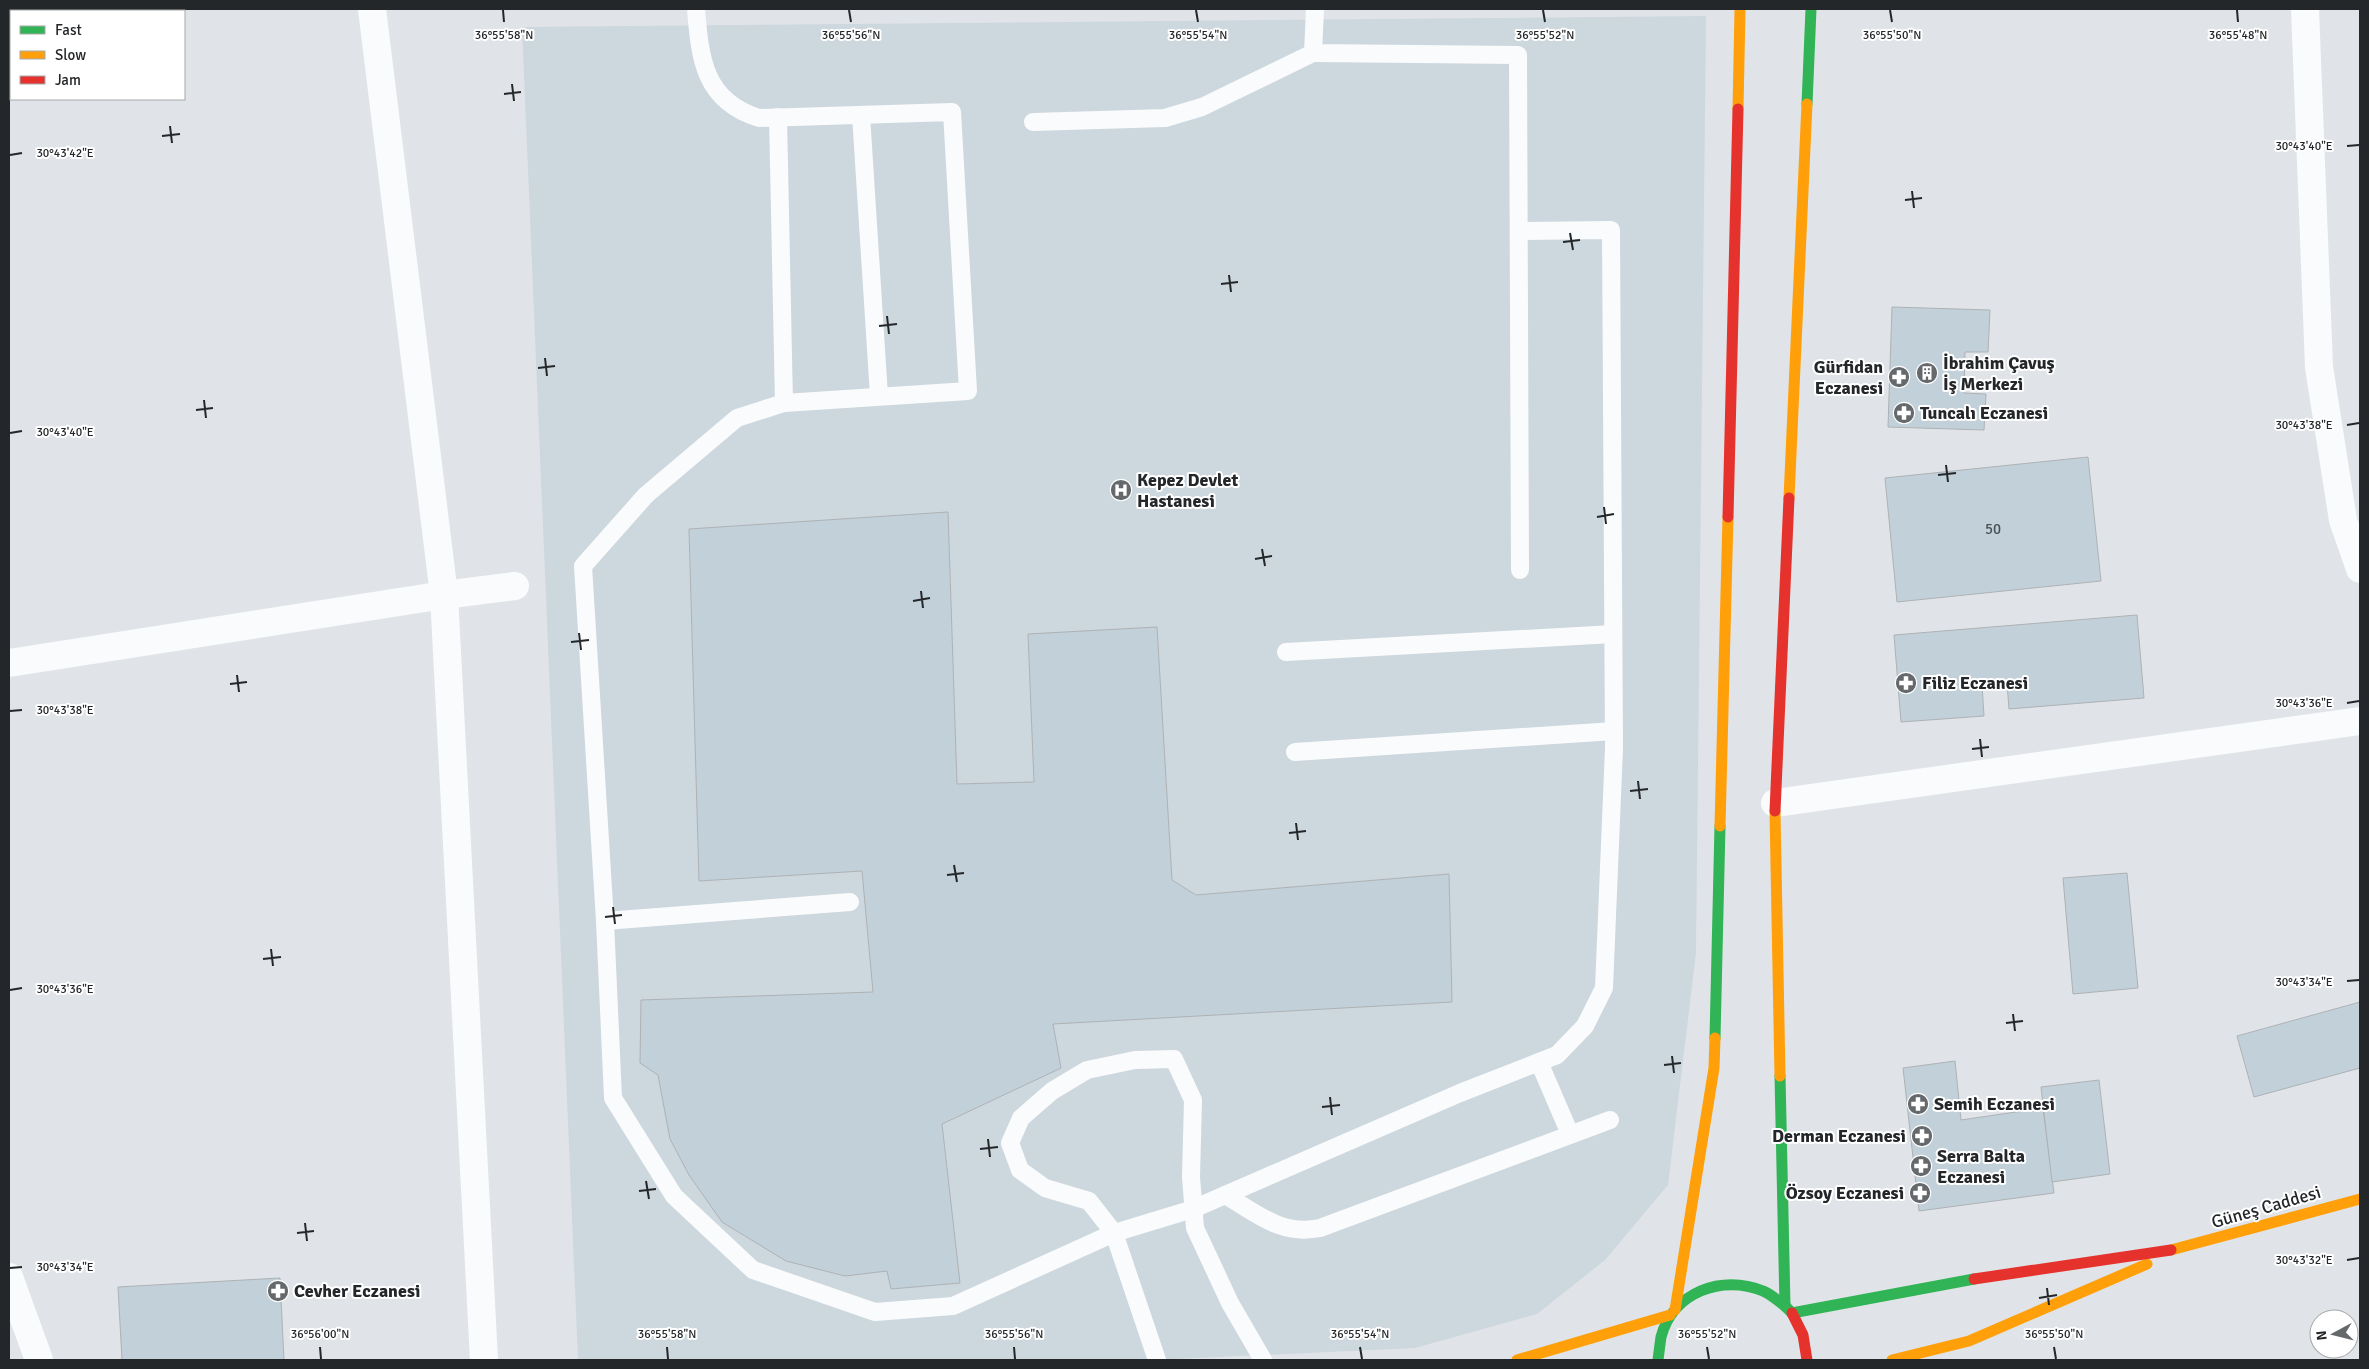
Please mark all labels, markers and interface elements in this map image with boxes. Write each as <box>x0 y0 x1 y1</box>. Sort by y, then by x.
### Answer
legend <box>10 10 185 100</box>
text: Fast <box>55 21 82 39</box>
text: 36°55'58"N <box>475 28 533 43</box>
text: 36°55'56"N <box>822 28 880 43</box>
text: 36°55'54"N <box>1169 28 1227 43</box>
text: 36°55'52"N <box>1516 28 1574 43</box>
text: 36°55'50"N <box>1863 28 1921 43</box>
text: 36°55'48"N <box>2209 28 2267 43</box>
text: Slow <box>55 46 86 64</box>
text: Jam <box>55 71 81 89</box>
text: 30°43'40"E <box>2275 139 2333 154</box>
text: 30°43'42"E <box>36 146 94 161</box>
place label: İbrahim Çavuş İş Merkezi <box>1943 352 2055 395</box>
place label: Gürfidan Eczanesi <box>1814 356 1883 399</box>
building icon: İbrahim Çavuş İş Merkezi <box>1915 361 1939 385</box>
pharmacy icon: Gürfidan Eczanesi <box>1887 365 1911 389</box>
pharmacy icon: Tuncalı Eczanesi <box>1892 401 1916 425</box>
place label: Tuncalı Eczanesi <box>1920 402 2048 424</box>
text: 30°43'38"E <box>2275 418 2333 433</box>
text: 30°43'40"E <box>36 425 94 440</box>
place label: Kepez Devlet Hastanesi <box>1137 469 1238 512</box>
hospital icon: Kepez Devlet Hastanesi <box>1109 478 1133 502</box>
house number: 50 <box>1985 520 2001 538</box>
pharmacy icon: Filiz Eczanesi <box>1894 671 1918 695</box>
place label: Filiz Eczanesi <box>1922 672 2028 694</box>
text: 30°43'36"E <box>2275 696 2333 711</box>
text: 30°43'38"E <box>36 703 94 718</box>
text: 30°43'34"E <box>2275 975 2333 990</box>
text: 30°43'36"E <box>36 982 94 997</box>
pharmacy icon: Semih Eczanesi <box>1906 1092 1930 1116</box>
place label: Semih Eczanesi <box>1934 1093 2055 1115</box>
pharmacy icon: Derman Eczanesi <box>1910 1124 1934 1148</box>
place label: Derman Eczanesi <box>1772 1125 1906 1147</box>
place label: Serra Balta Eczanesi <box>1937 1145 2025 1188</box>
pharmacy icon: Serra Balta Eczanesi <box>1909 1154 1933 1178</box>
pharmacy icon: Özsoy Eczanesi <box>1908 1181 1932 1205</box>
street label: Güneş Caddesi <box>2209 1181 2323 1233</box>
place label: Özsoy Eczanesi <box>1786 1182 1904 1204</box>
text: 30°43'32"E <box>2275 1253 2333 1268</box>
text: 30°43'34"E <box>36 1260 94 1275</box>
pharmacy icon: Cevher Eczanesi <box>266 1279 290 1303</box>
place label: Cevher Eczanesi <box>294 1280 420 1302</box>
north arrow <box>2309 1309 2359 1359</box>
text: 36°56'00"N <box>291 1327 349 1342</box>
text: 36°55'58"N <box>638 1327 696 1342</box>
text: 36°55'56"N <box>985 1327 1043 1342</box>
text: 36°55'54"N <box>1331 1327 1389 1342</box>
text: 36°55'52"N <box>1678 1327 1736 1342</box>
text: 36°55'50"N <box>2025 1327 2083 1342</box>
text: N <box>2313 1330 2331 1341</box>

